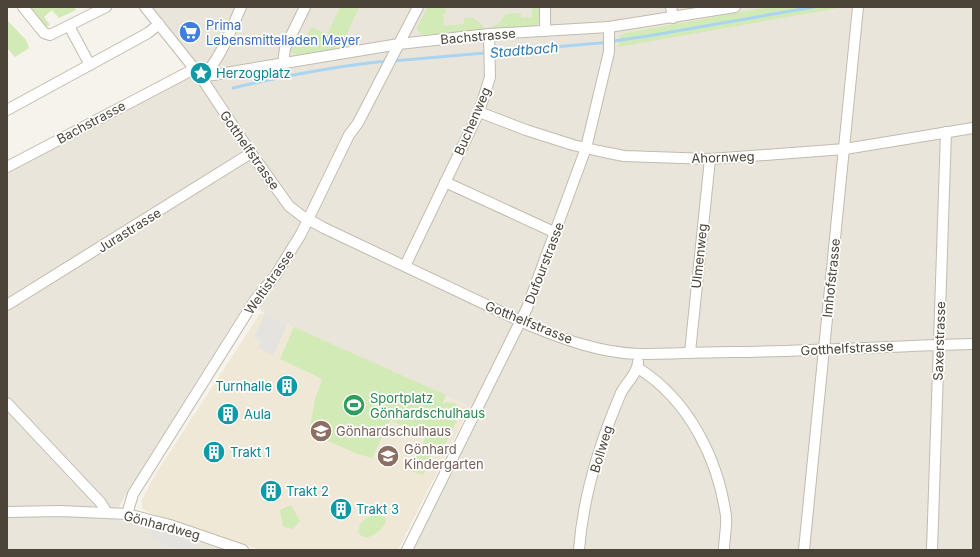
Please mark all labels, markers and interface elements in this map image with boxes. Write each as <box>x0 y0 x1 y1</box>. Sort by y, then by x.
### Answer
place label: Prima Lebensmittelladen Meyer <box>206 17 360 48</box>
supermarket icon: Prima Lebensmittelladen Meyer <box>177 19 203 45</box>
street label: Bachstrasse <box>440 25 516 47</box>
water label: Stadtbach <box>489 38 559 61</box>
place icon: Herzogplatz <box>188 60 214 86</box>
place label: Herzogplatz <box>216 65 291 81</box>
street label: Buchenweg <box>450 84 494 158</box>
street label: Bachstrasse <box>54 97 128 147</box>
street label: Gotthelfstrasse <box>217 107 283 193</box>
street label: Ahornweg <box>691 148 755 166</box>
street label: Jurastrasse <box>94 204 164 256</box>
street label: Dufourstrasse <box>521 220 567 306</box>
street label: Ulmenweg <box>688 223 710 289</box>
street label: Imhofstrasse <box>819 238 843 318</box>
street label: Weltistrasse <box>241 247 297 317</box>
street label: Gotthelfstrasse <box>483 297 575 347</box>
street label: Saxerstrasse <box>930 301 948 381</box>
street label: Gotthelfstrasse <box>800 338 894 358</box>
building icon: Turnhalle <box>274 373 300 399</box>
place label: Turnhalle <box>215 378 272 394</box>
place label: Sportplatz Gönhardschulhaus <box>370 390 485 421</box>
sports icon: Sportplatz Gönhardschulhaus <box>341 392 367 418</box>
building icon: Aula <box>215 401 241 427</box>
place label: Aula <box>244 406 271 422</box>
school or university icon: Gönhardschulhaus <box>308 418 334 444</box>
place label: Gönhardschulhaus <box>336 423 451 439</box>
street label: Bollweg <box>586 423 616 475</box>
building icon: Trakt 1 <box>201 439 227 465</box>
place label: Gönhard Kindergarten <box>404 441 484 472</box>
school or university icon: Gönhard Kindergarten <box>375 443 401 469</box>
place label: Trakt 1 <box>230 444 270 460</box>
building icon: Trakt 2 <box>258 478 284 504</box>
place label: Trakt 2 <box>286 483 329 499</box>
building icon: Trakt 3 <box>328 496 354 522</box>
place label: Trakt 3 <box>356 501 399 517</box>
street label: Gönhardweg <box>122 507 202 543</box>

